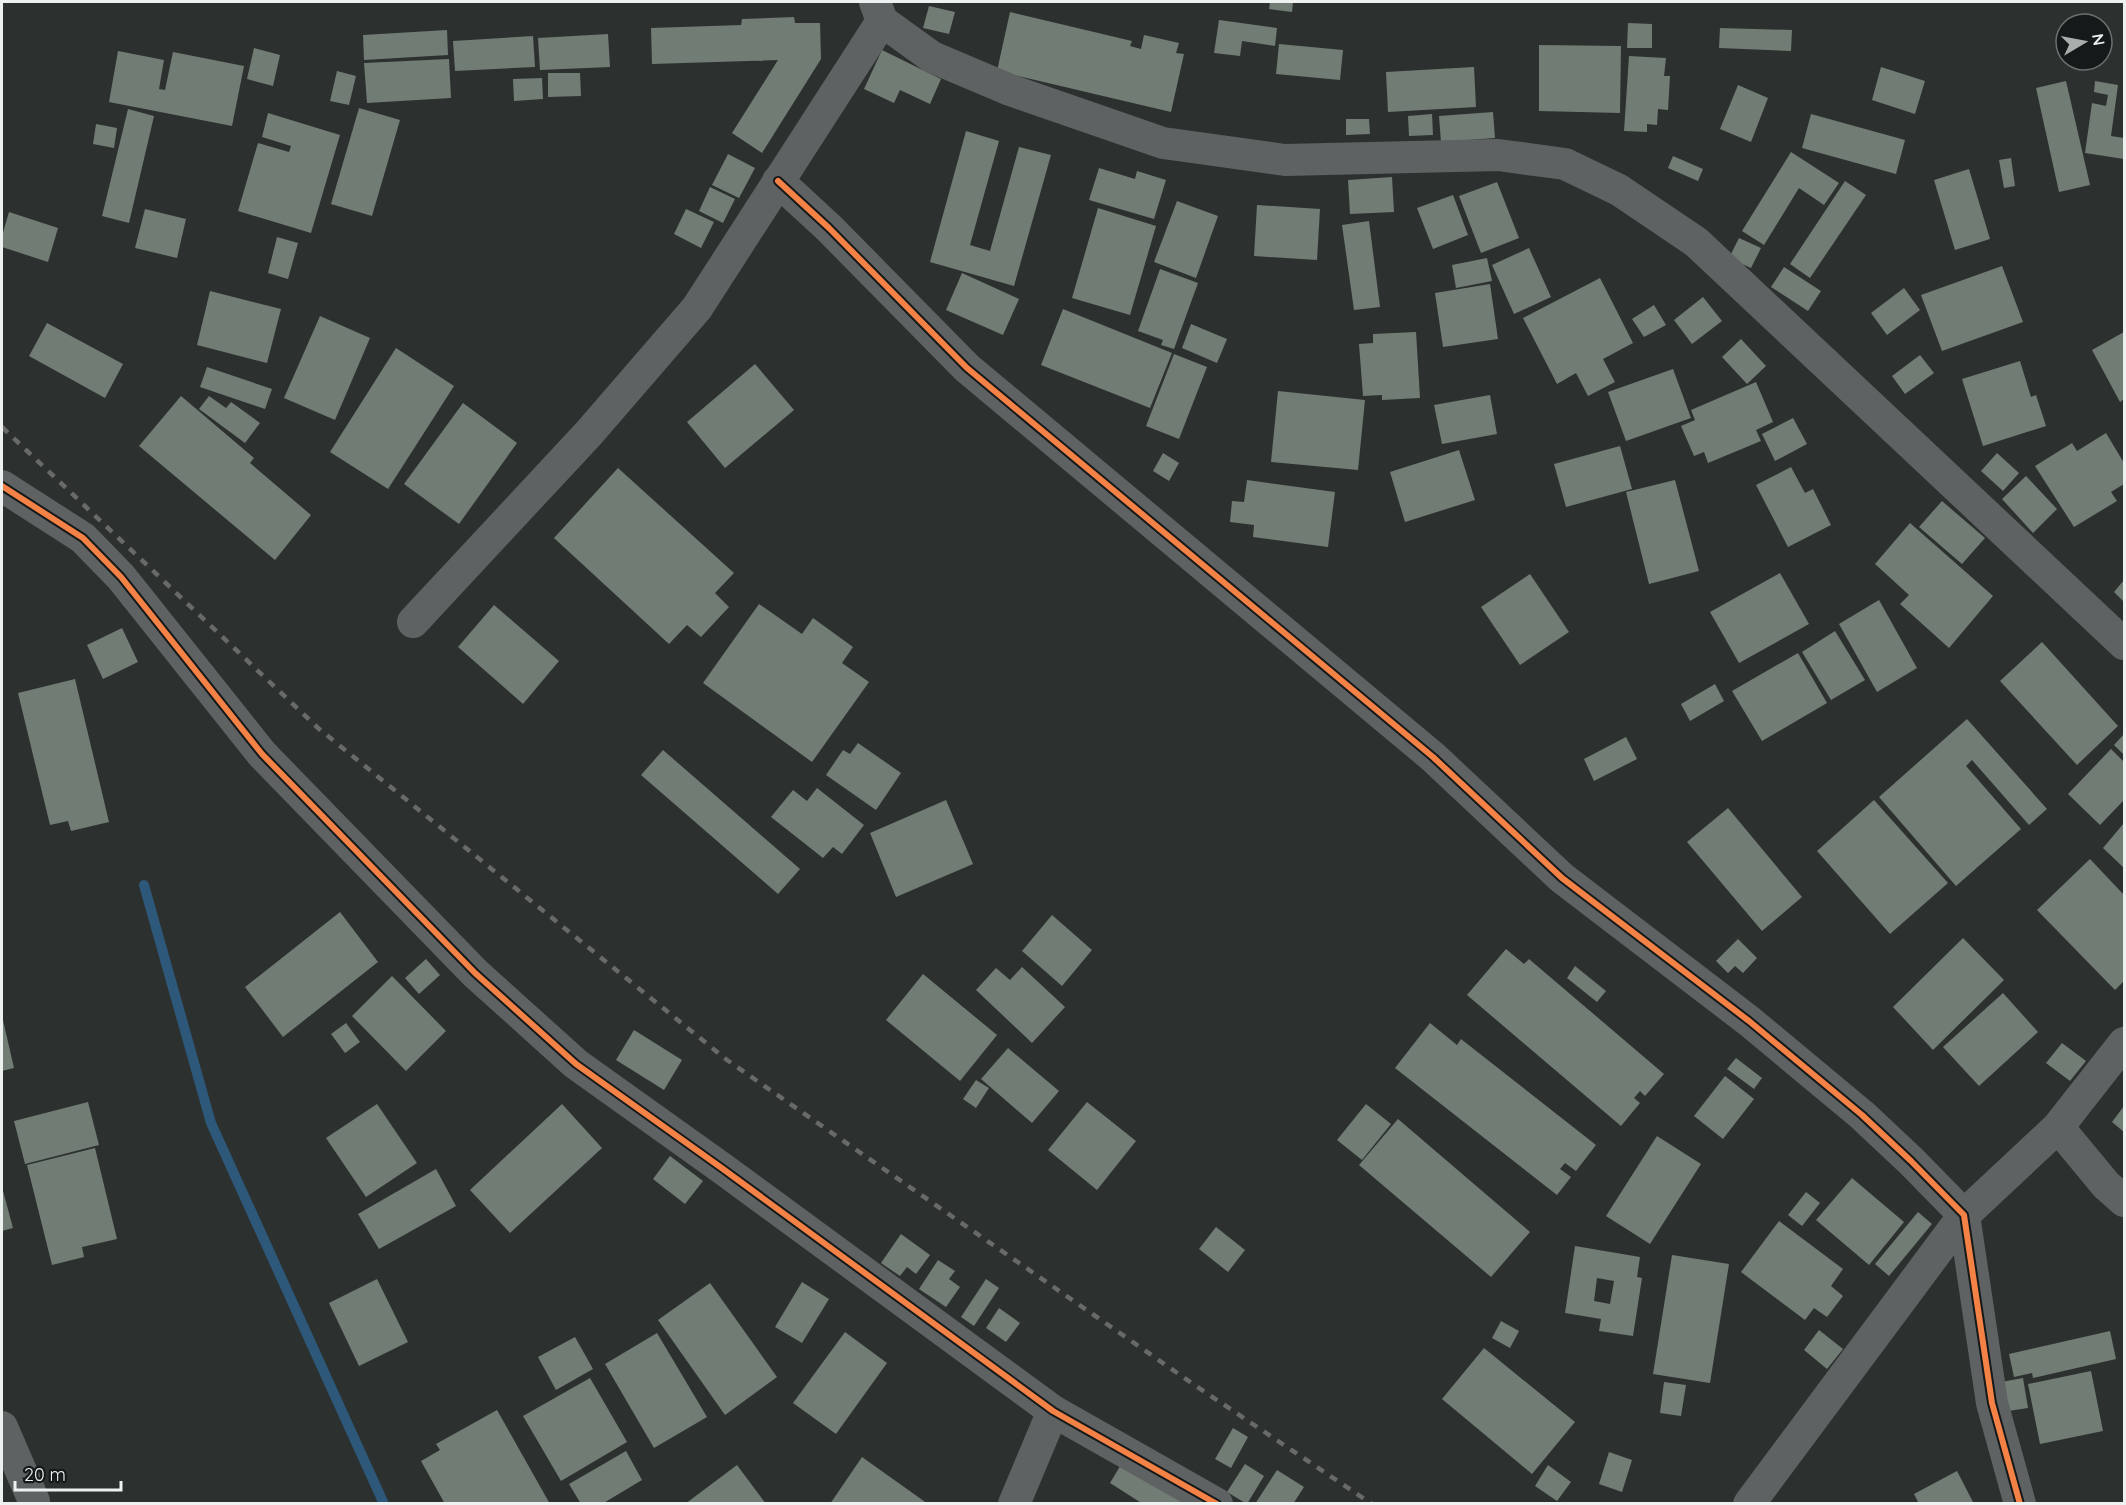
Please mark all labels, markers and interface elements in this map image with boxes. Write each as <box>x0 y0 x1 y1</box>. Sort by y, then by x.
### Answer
north arrow <box>2054 12 2114 72</box>
text: N <box>2088 32 2110 47</box>
scale bar <box>15 1454 122 1492</box>
text: 20 m <box>24 1463 66 1486</box>

